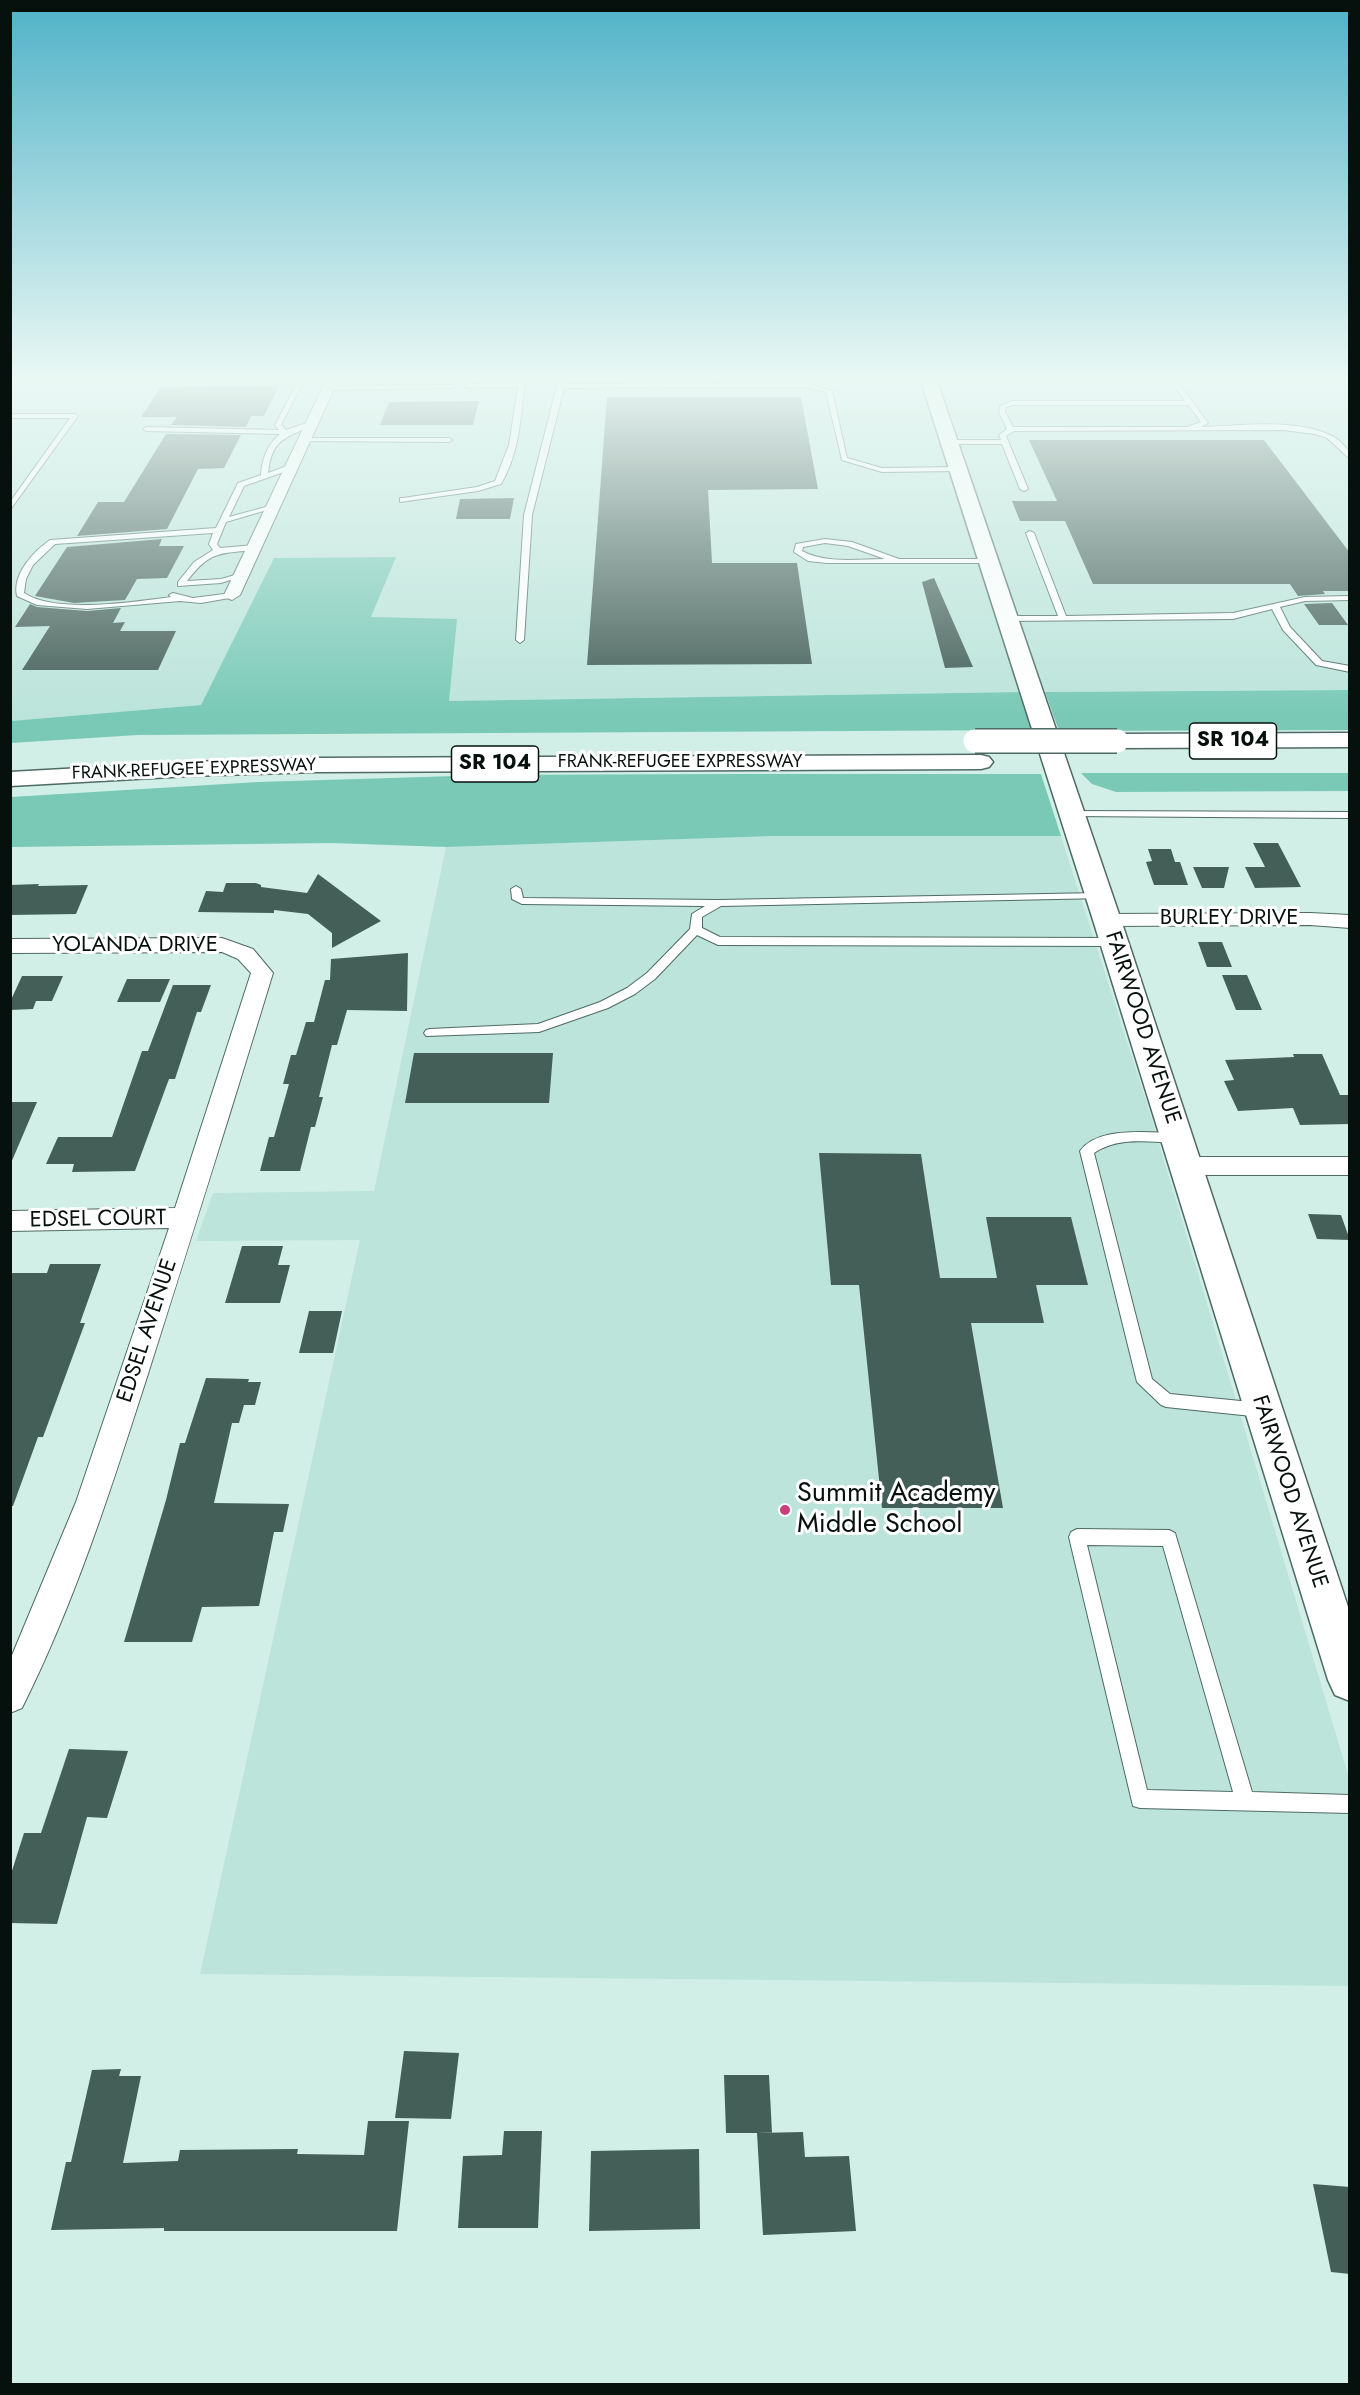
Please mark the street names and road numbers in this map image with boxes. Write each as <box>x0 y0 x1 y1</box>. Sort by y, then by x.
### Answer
road number: SR 104 <box>1190 723 1276 759</box>
road number: SR 104 <box>452 746 538 782</box>
street label: FRANK-REFUGEE EXPRESSWAY <box>558 752 802 774</box>
street label: FRANK-REFUGEE EXPRESSWAY <box>71 755 317 785</box>
street label: BURLEY DRIVE <box>1160 906 1298 932</box>
street label: FAIRWOOD AVENUE <box>1098 928 1186 1128</box>
street label: YOLANDA DRIVE <box>52 933 218 959</box>
street label: EDSEL COURT <box>30 1206 166 1234</box>
street label: EDSEL AVENUE <box>112 1256 184 1406</box>
street label: FAIRWOOD AVENUE <box>1245 1392 1333 1592</box>

